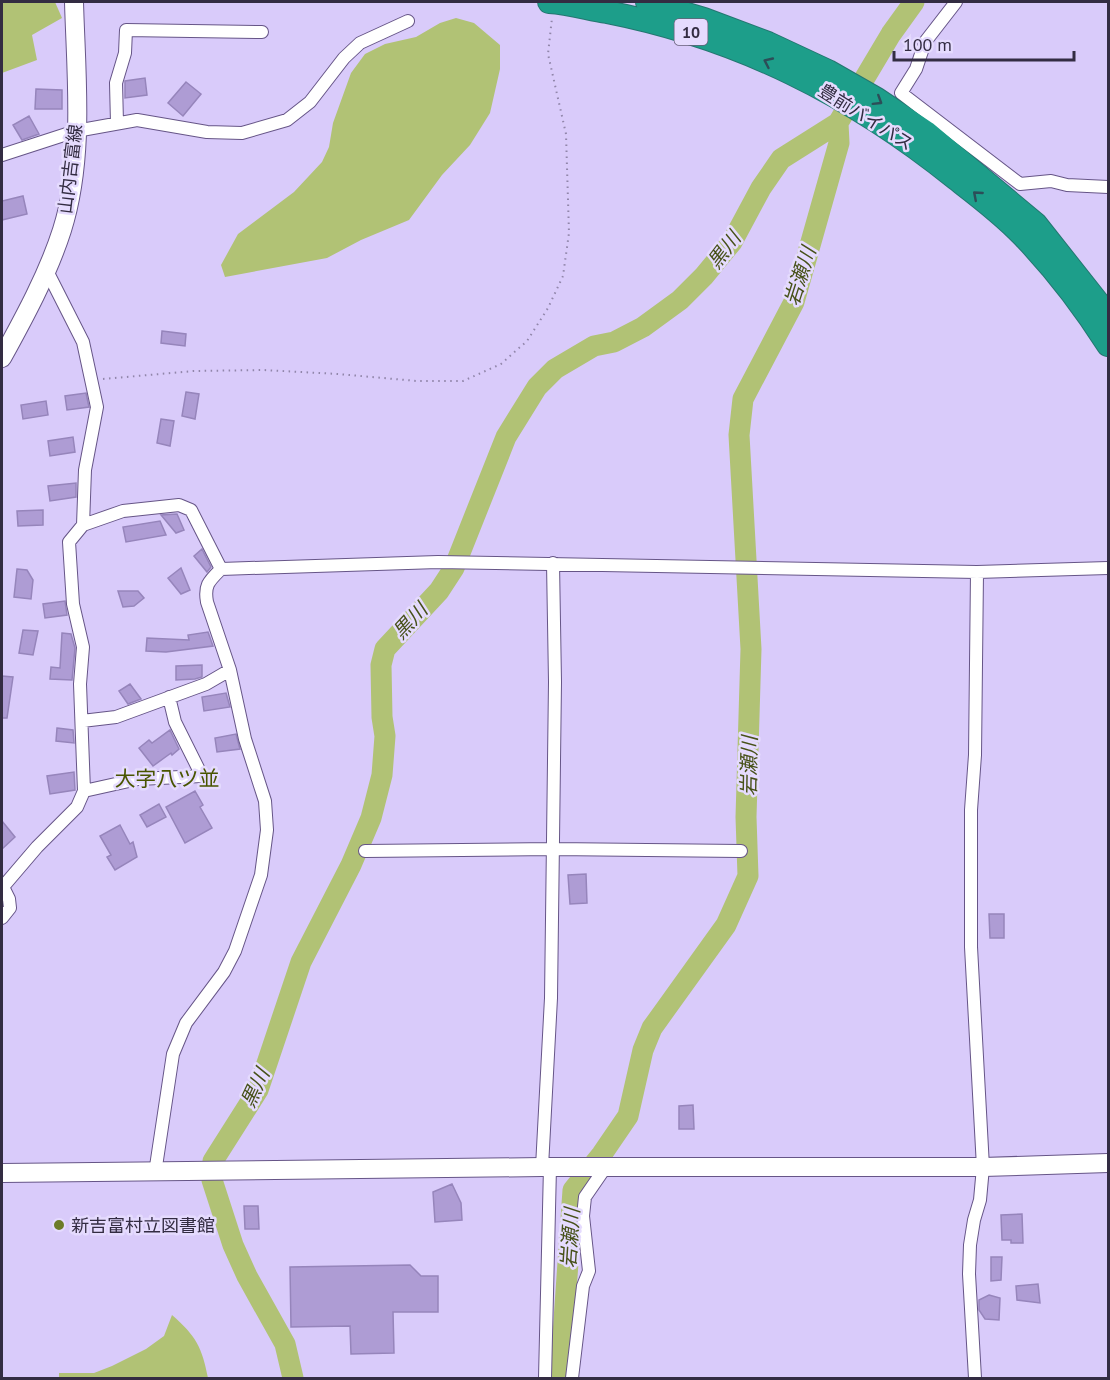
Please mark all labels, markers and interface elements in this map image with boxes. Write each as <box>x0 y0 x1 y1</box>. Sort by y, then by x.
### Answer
road number: 10 <box>674 19 708 45</box>
scale bar <box>894 24 1074 62</box>
text: 100 m <box>903 33 952 56</box>
one-way arrow <box>763 58 774 70</box>
street label: 豊前バイパス <box>814 79 918 155</box>
one-way arrow <box>872 93 882 105</box>
street label: 山内吉富線 <box>53 123 87 215</box>
one-way arrow <box>973 192 984 203</box>
water label: 黒川 <box>702 225 748 274</box>
water label: 岩瀬川 <box>778 242 822 309</box>
water label: 黒川 <box>387 596 435 644</box>
water label: 岩瀬川 <box>735 734 763 796</box>
district label: 大字八ツ並 <box>115 765 220 792</box>
water label: 黒川 <box>235 1063 276 1112</box>
water label: 岩瀬川 <box>555 1205 585 1269</box>
place label: 新吉富村立図書館 <box>71 1214 215 1237</box>
marker: 新吉富村立図書館 <box>52 1218 66 1232</box>

